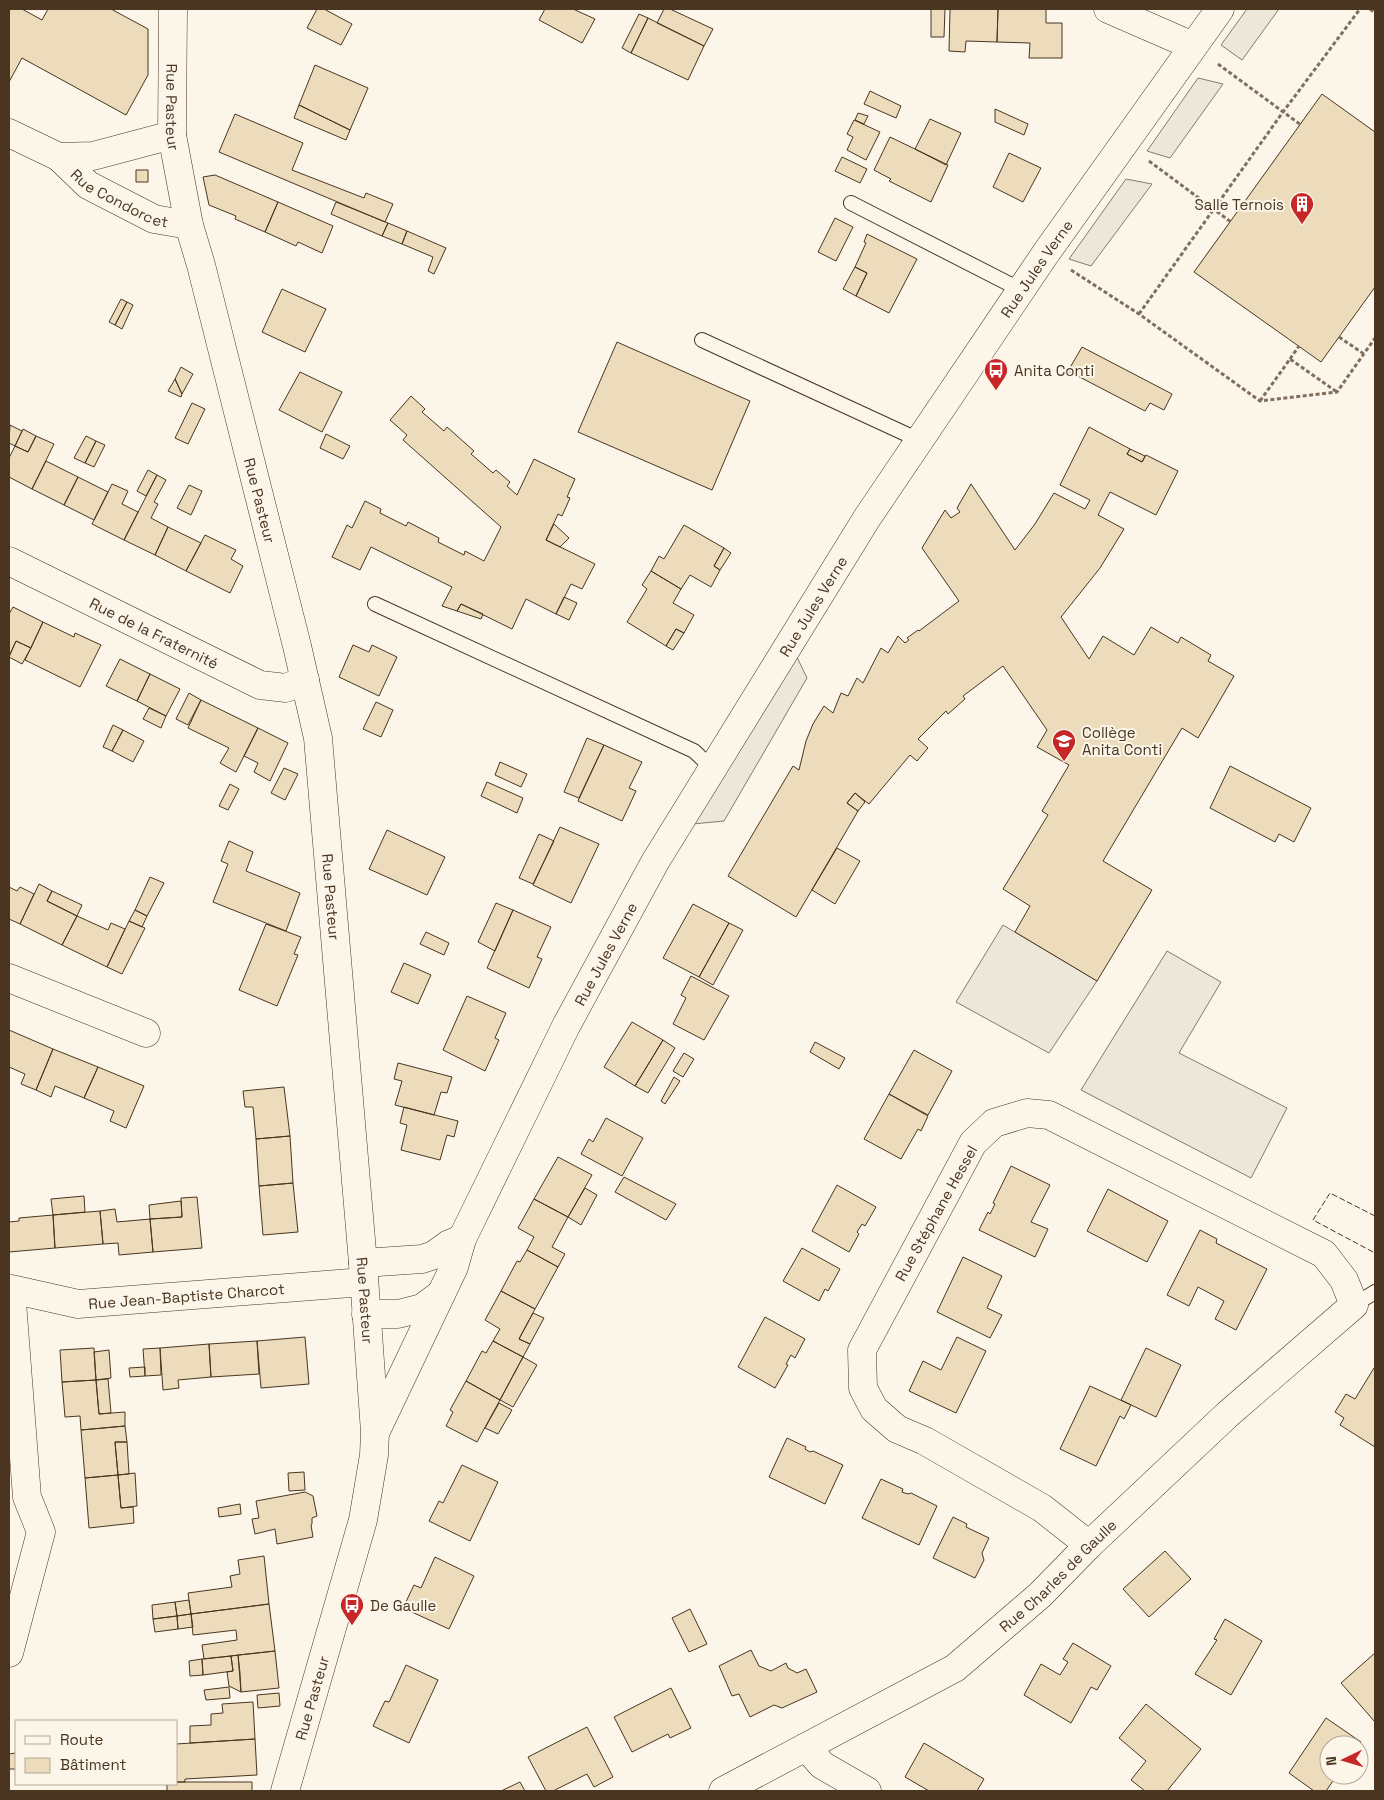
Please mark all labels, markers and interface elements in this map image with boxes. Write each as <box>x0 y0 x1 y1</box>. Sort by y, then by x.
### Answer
street label: Rue Pasteur <box>162 63 184 152</box>
street label: Rue Condorcet <box>67 164 170 231</box>
building icon: Salle Ternois <box>1289 191 1315 225</box>
place label: Salle Ternois <box>1195 195 1284 214</box>
street label: Rue Jules Verne <box>996 216 1076 321</box>
bus stop icon: Anita Conti <box>983 357 1009 391</box>
place label: Anita Conti <box>1014 361 1094 380</box>
street label: Rue Pasteur <box>240 456 280 545</box>
street label: Rue Jules Verne <box>775 552 851 660</box>
street label: Rue de la Fraternité <box>87 593 222 673</box>
place label: Collège Anita Conti <box>1082 723 1162 759</box>
school or university icon: Collège Anita Conti <box>1051 728 1077 762</box>
street label: Rue Pasteur <box>318 853 345 941</box>
street label: Rue Jules Verne <box>570 899 641 1009</box>
street label: Rue Stéphane Hessel <box>891 1142 981 1284</box>
street label: Rue Pasteur <box>353 1256 378 1345</box>
street label: Rue Jean-Baptiste Charcot <box>88 1279 286 1313</box>
street label: Rue Charles de Gaulle <box>995 1515 1120 1636</box>
bus stop icon: De Gaulle <box>339 1592 365 1626</box>
place label: De Gaulle <box>370 1596 437 1615</box>
street label: Rue Pasteur <box>291 1653 333 1742</box>
legend <box>15 1720 178 1785</box>
text: Route <box>60 1730 104 1749</box>
north arrow <box>1319 1735 1369 1785</box>
text: Bâtiment <box>60 1755 126 1774</box>
text: N <box>1322 1756 1340 1767</box>

